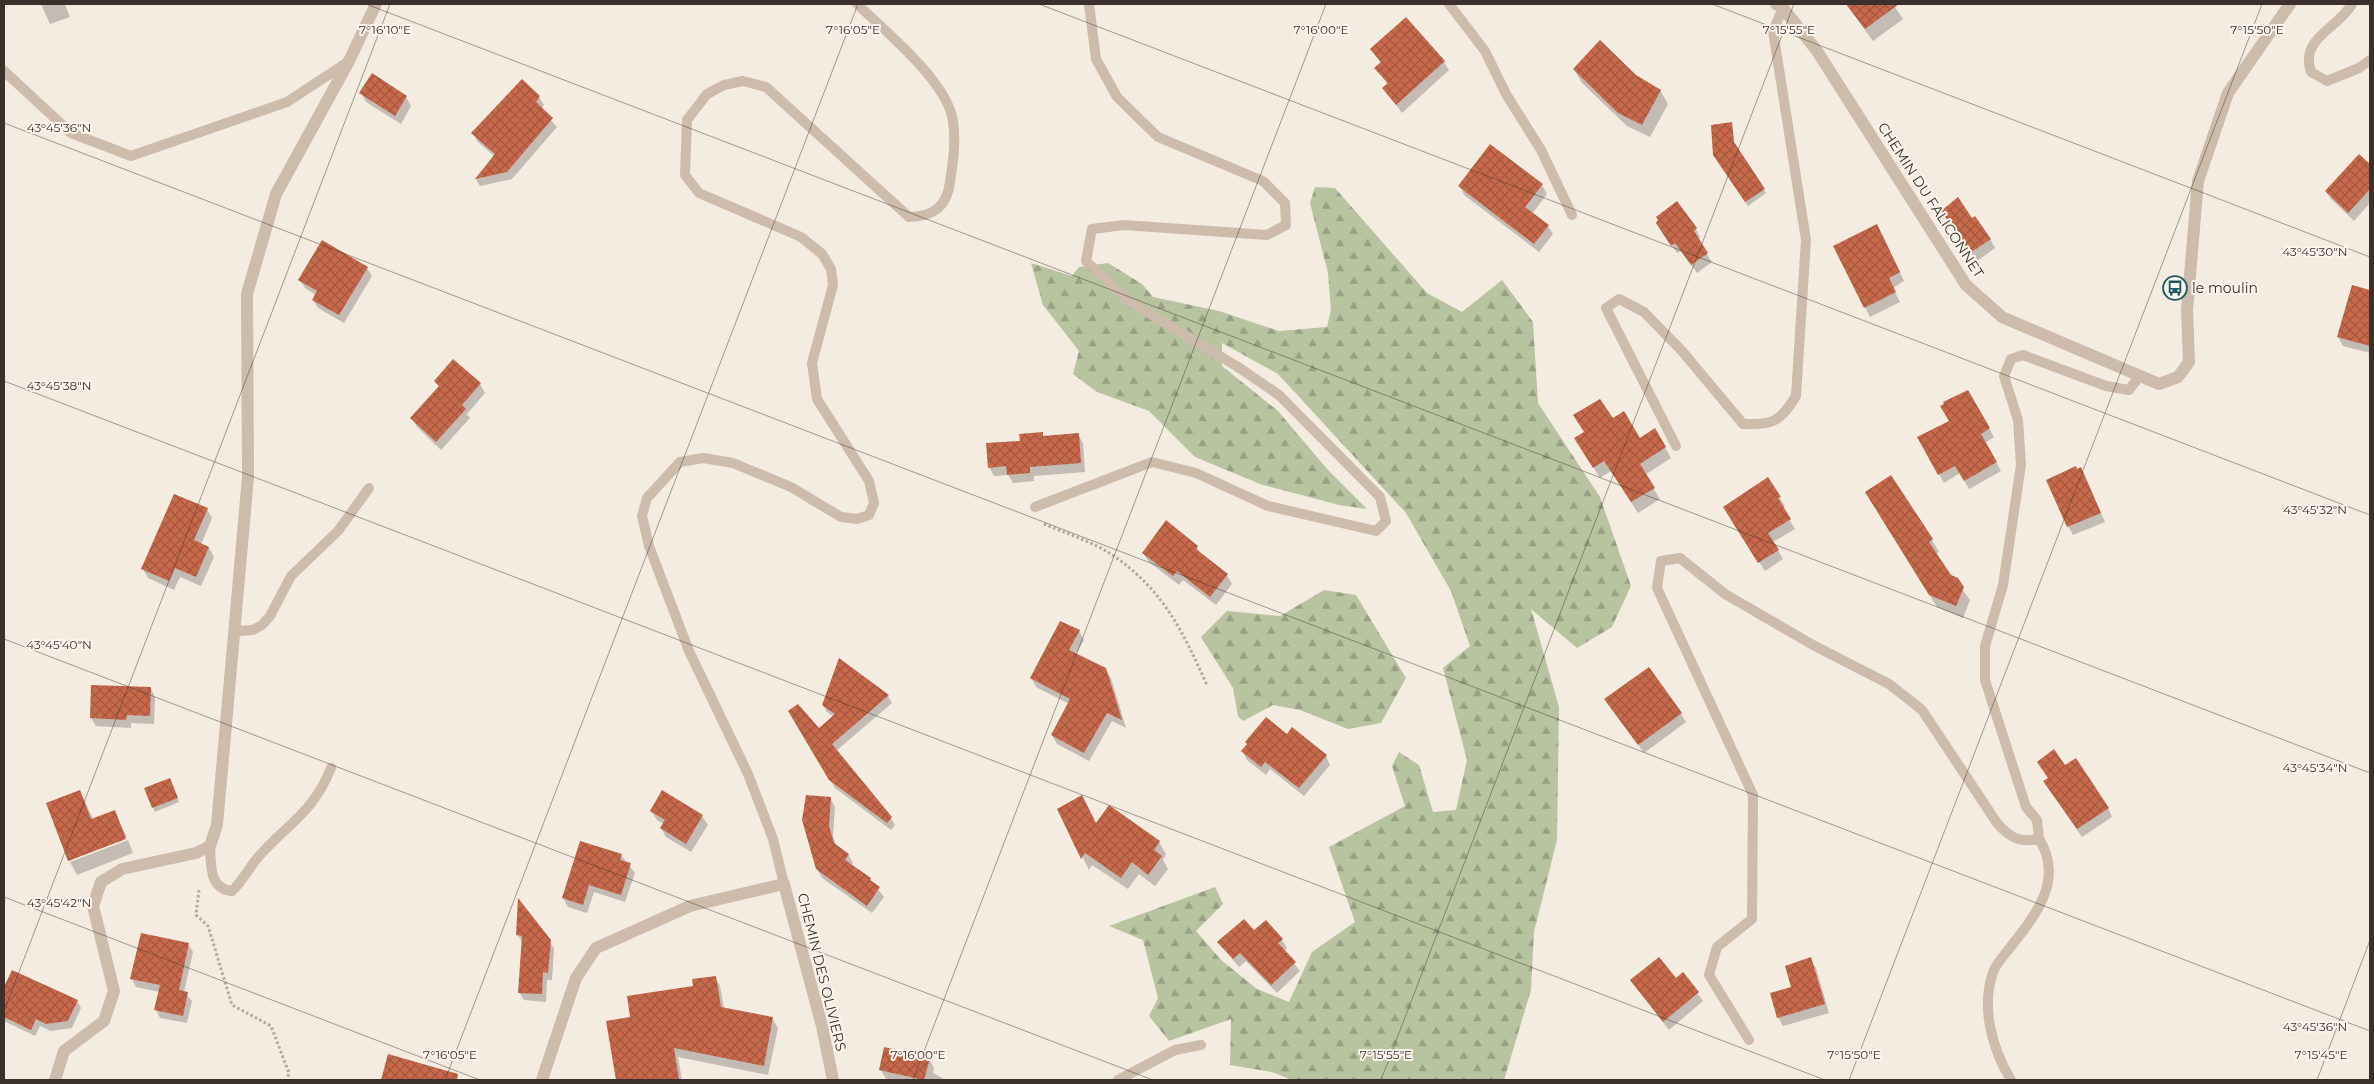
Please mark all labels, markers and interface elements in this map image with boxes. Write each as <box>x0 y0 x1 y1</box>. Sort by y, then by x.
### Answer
text: 7°16'10"E <box>359 22 411 37</box>
text: 7°16'05"E <box>826 22 880 37</box>
text: 7°16'00"E <box>1293 22 1349 37</box>
text: 7°15'55"E <box>1763 22 1815 37</box>
text: 7°15'50"E <box>2230 22 2284 37</box>
street label: CHEMIN DU FALICONNET <box>1874 119 1988 281</box>
text: 43°45'36"N <box>27 120 91 135</box>
text: 43°45'30"N <box>2282 244 2348 259</box>
bus stop icon: le moulin <box>2162 275 2188 301</box>
place label: le moulin <box>2192 279 2258 297</box>
text: 43°45'38"N <box>27 378 91 393</box>
text: 43°45'32"N <box>2283 502 2347 517</box>
text: 43°45'40"N <box>26 637 92 652</box>
text: 43°45'34"N <box>2283 760 2347 775</box>
street label: CHEMIN DES OLIVIERS <box>794 891 850 1053</box>
text: 43°45'42"N <box>27 895 91 910</box>
text: 43°45'36"N <box>2283 1019 2347 1034</box>
text: 7°16'05"E <box>423 1047 477 1062</box>
text: 7°16'00"E <box>890 1047 946 1062</box>
text: 7°15'55"E <box>1360 1047 1412 1062</box>
text: 7°15'50"E <box>1827 1047 1881 1062</box>
text: 7°15'45"E <box>2295 1047 2347 1062</box>

